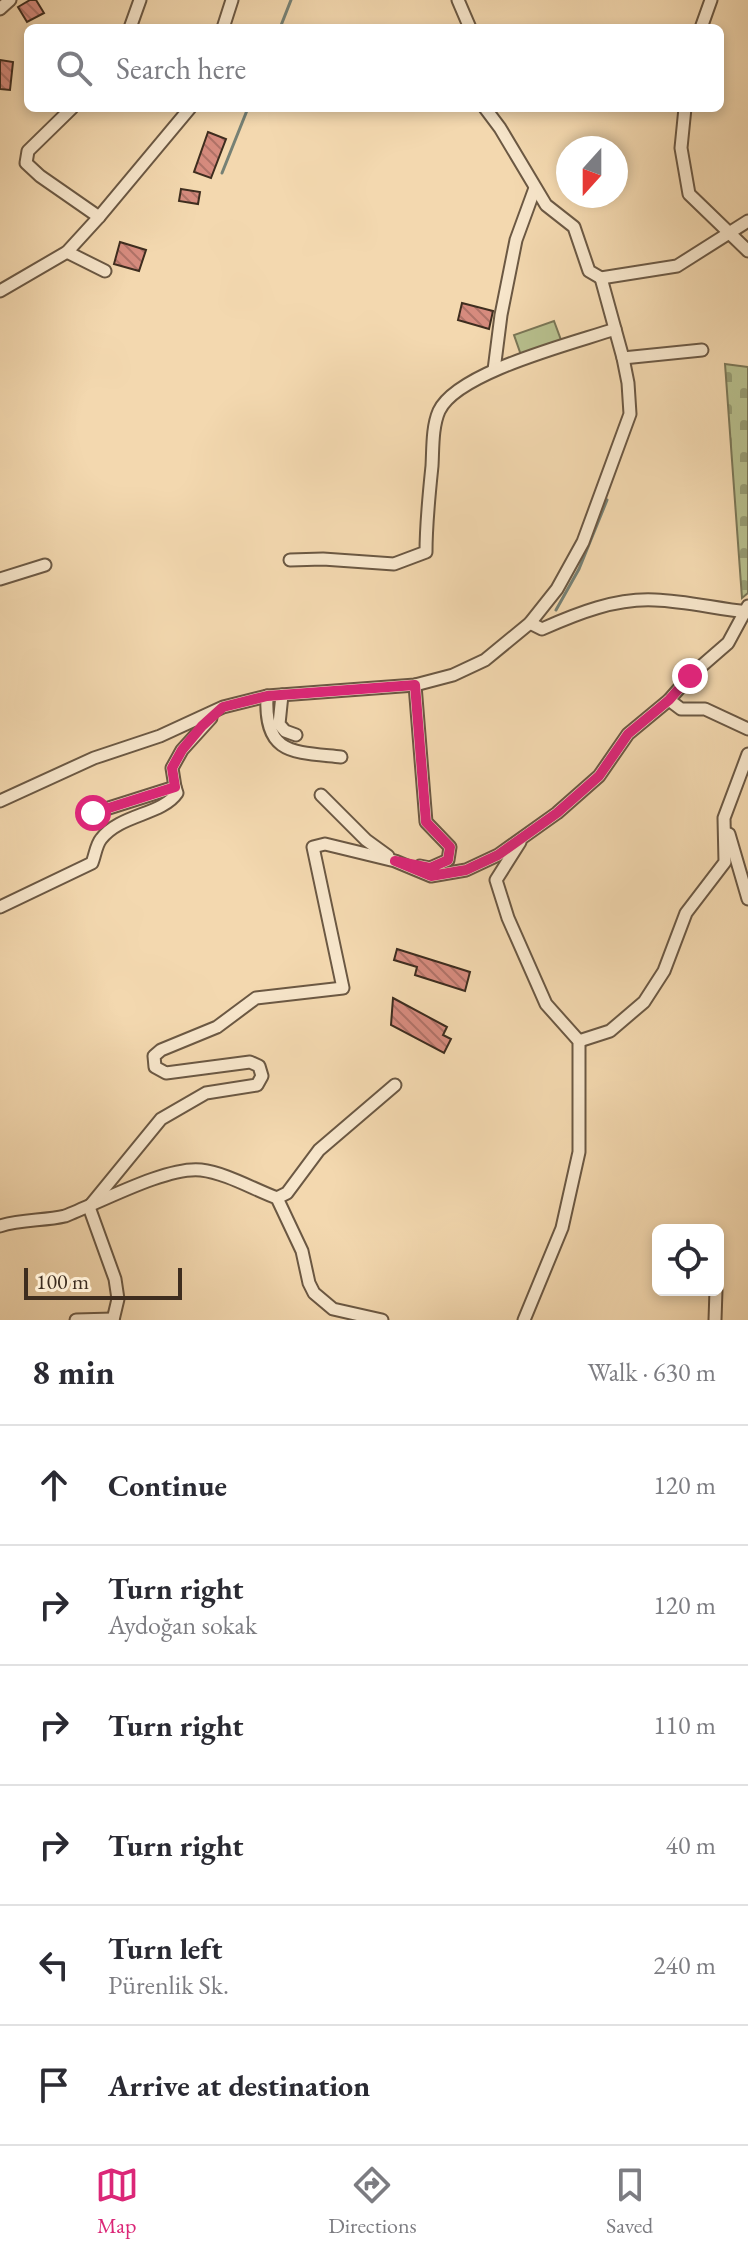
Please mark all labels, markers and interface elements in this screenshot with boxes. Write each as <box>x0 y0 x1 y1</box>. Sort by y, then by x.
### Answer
search box <box>24 24 724 112</box>
icon: search <box>52 46 96 90</box>
text: Search here <box>116 49 246 88</box>
north arrow <box>556 136 628 208</box>
route end <box>672 658 708 694</box>
route start <box>75 795 111 831</box>
map controls <box>652 1224 724 1296</box>
button: locate <box>652 1224 724 1296</box>
scale bar <box>24 1264 182 1300</box>
text: 100 m <box>36 1267 89 1296</box>
text: 8 min <box>32 1350 115 1394</box>
text: Walk · 630 m <box>588 1355 716 1389</box>
icon: ahead <box>32 1463 76 1507</box>
text: Continue <box>108 1466 227 1505</box>
text: 120 m <box>653 1468 716 1502</box>
text: Turn right <box>108 1569 244 1608</box>
icon: right <box>32 1583 76 1627</box>
text: 120 m <box>653 1588 716 1622</box>
text: Aydoğan sokak <box>108 1608 257 1642</box>
icon: right <box>32 1703 76 1747</box>
text: Turn right <box>108 1706 244 1745</box>
text: 110 m <box>653 1708 716 1742</box>
icon: right <box>32 1823 76 1867</box>
text: Turn right <box>108 1826 244 1865</box>
text: 40 m <box>666 1828 716 1862</box>
text: Turn left <box>108 1929 222 1968</box>
icon: left <box>32 1943 76 1987</box>
text: 240 m <box>653 1948 716 1982</box>
text: Pürenlik Sk. <box>108 1968 229 2002</box>
icon: arrive <box>32 2063 76 2107</box>
text: Arrive at destination <box>108 2066 370 2105</box>
tab: Map <box>95 2163 139 2240</box>
tab: Directions <box>328 2163 417 2240</box>
tab: Saved <box>606 2163 653 2240</box>

